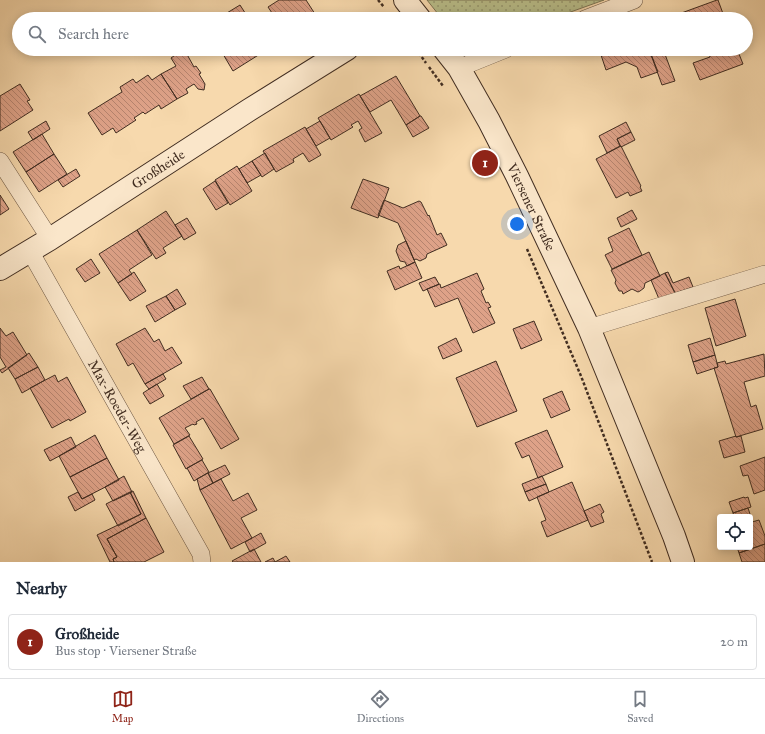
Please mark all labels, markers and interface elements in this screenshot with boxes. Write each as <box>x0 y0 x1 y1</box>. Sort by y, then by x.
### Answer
search box <box>12 12 753 56</box>
icon: search <box>26 23 48 45</box>
text: Search here <box>58 25 129 43</box>
street label: Großheide <box>128 146 188 193</box>
pin: 1 <box>472 148 498 178</box>
street label: Viersener Straße <box>503 160 559 254</box>
your location <box>507 214 527 234</box>
street label: Max-Roeder-Weg <box>84 357 150 456</box>
map controls <box>717 514 753 550</box>
button: locate <box>717 514 753 550</box>
text: Nearby <box>16 578 67 599</box>
text: Großheide <box>55 625 119 643</box>
text: 1 <box>27 634 33 650</box>
text: 20 m <box>720 634 748 650</box>
text: Bus stop · Viersener Straße <box>55 643 197 659</box>
tab: Map <box>112 688 134 725</box>
tab: Directions <box>357 688 404 725</box>
tab: Saved <box>627 688 653 725</box>

